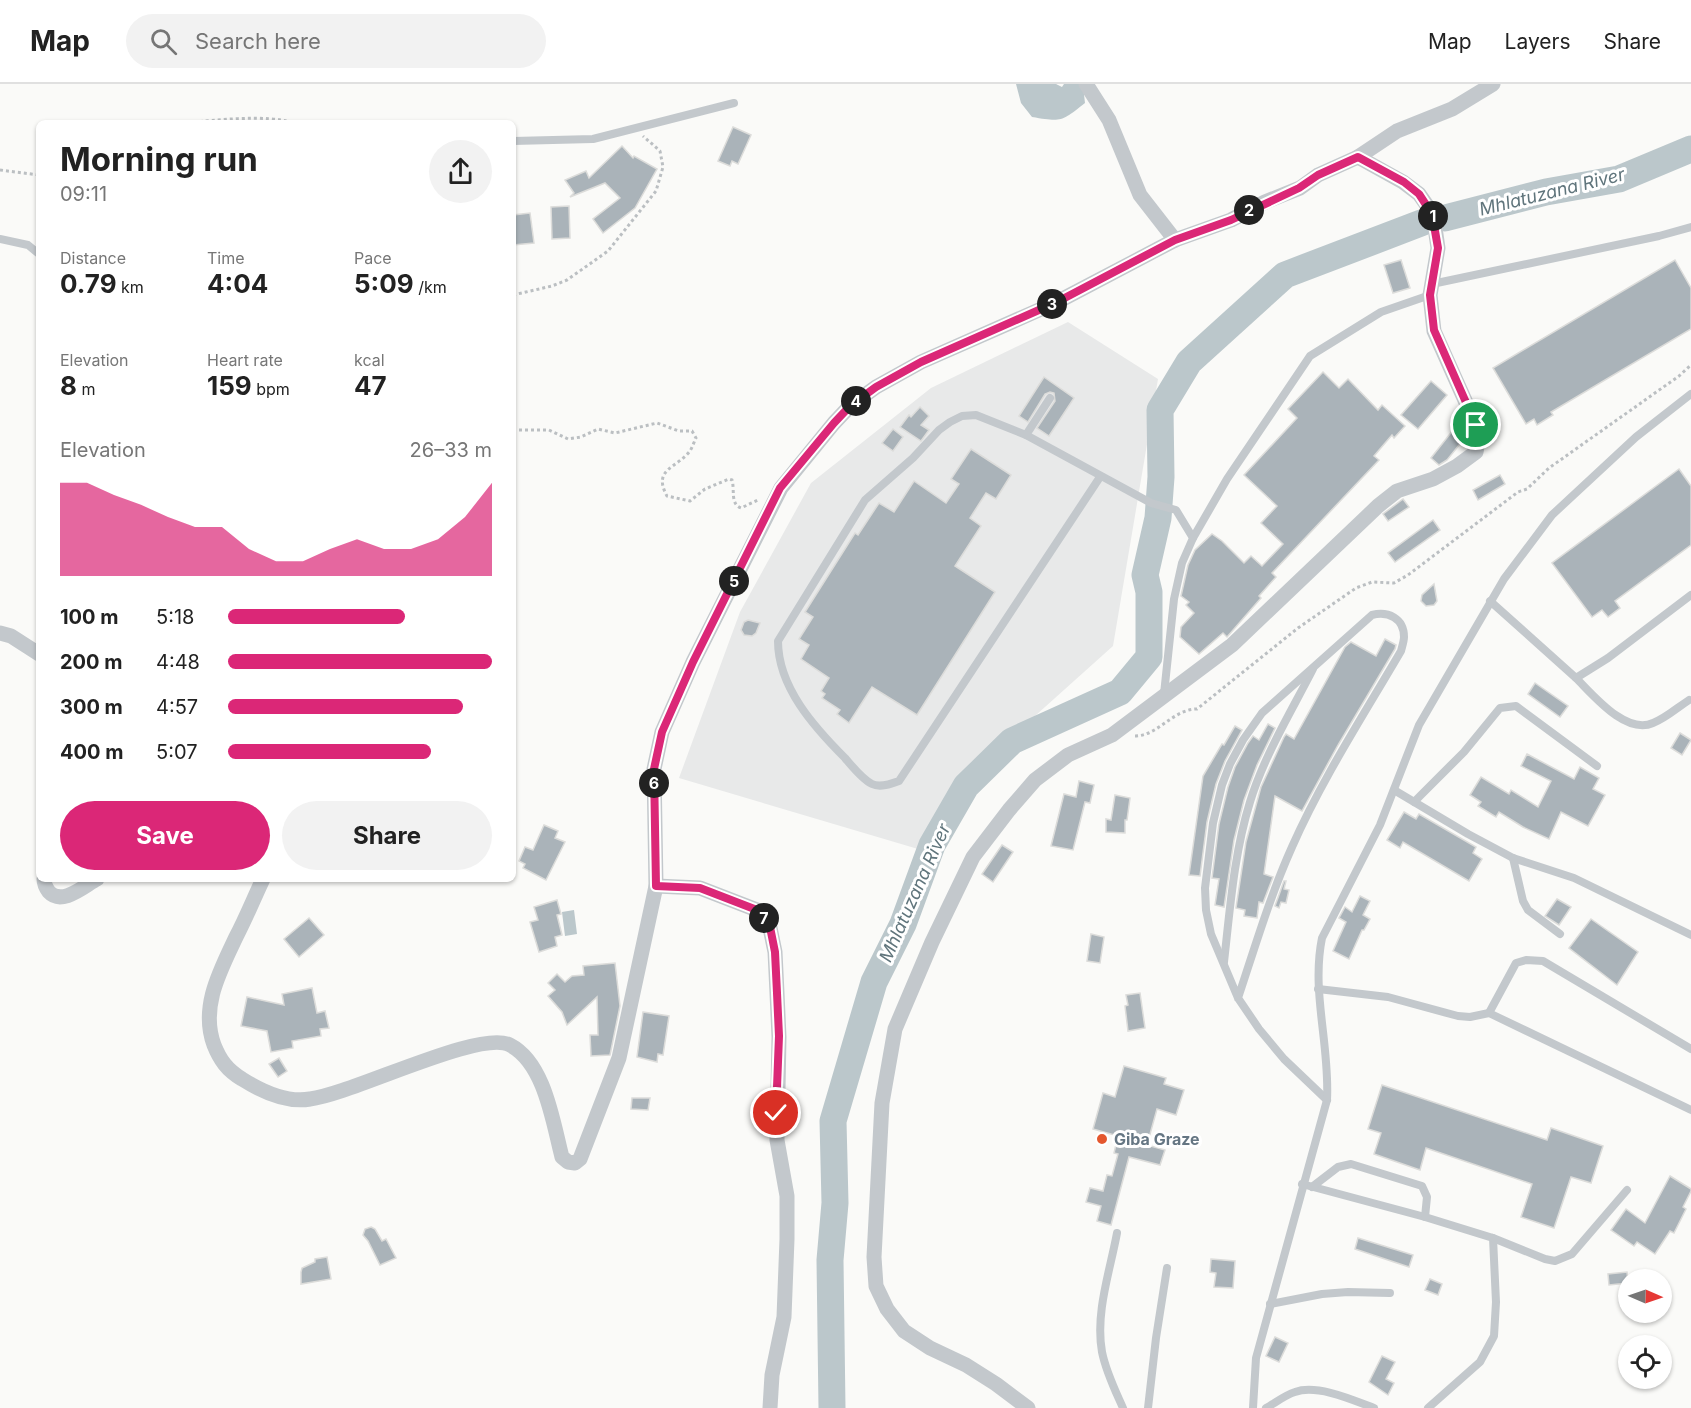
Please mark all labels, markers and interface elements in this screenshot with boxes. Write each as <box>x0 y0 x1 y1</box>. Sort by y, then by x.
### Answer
search box <box>126 14 546 68</box>
text: Map <box>30 24 90 58</box>
icon: search <box>147 25 180 58</box>
text: Search here <box>195 28 321 54</box>
text: Map <box>1428 29 1472 54</box>
text: Layers <box>1505 29 1571 54</box>
text: Share <box>1604 29 1661 54</box>
text: Morning run <box>60 139 258 179</box>
button: share <box>429 140 492 203</box>
water label: Mhlatuzana River <box>1477 163 1628 220</box>
text: 09:11 <box>60 182 107 206</box>
pin: 2 <box>1234 195 1264 225</box>
text: 2 <box>1244 200 1254 220</box>
pin: 1 <box>1418 201 1448 231</box>
text: 1 <box>1430 206 1436 226</box>
text: Distance <box>60 248 126 268</box>
text: Time <box>207 248 245 268</box>
text: Pace <box>354 248 392 268</box>
text: 0.79 <box>60 268 117 299</box>
text: 4:04 <box>207 268 268 299</box>
text: 5:09 <box>354 268 414 299</box>
text: km <box>117 277 144 297</box>
text: /km <box>414 277 447 297</box>
pin: 3 <box>1037 289 1067 319</box>
text: 3 <box>1047 294 1057 314</box>
text: Elevation <box>60 350 129 370</box>
text: Heart rate <box>207 350 283 370</box>
text: kcal <box>354 350 385 370</box>
text: 8 <box>60 370 77 401</box>
text: 159 <box>207 370 252 401</box>
text: 47 <box>354 370 387 401</box>
text: m <box>77 379 95 399</box>
text: bpm <box>252 379 290 399</box>
pin: 4 <box>841 386 871 416</box>
text: 4 <box>851 391 861 411</box>
pin <box>1450 399 1501 450</box>
icon: arrive <box>1459 408 1492 441</box>
text: Elevation <box>60 438 146 462</box>
text: 26–33 m <box>410 438 492 462</box>
pin: 5 <box>719 566 749 596</box>
text: 5 <box>729 571 739 591</box>
text: 100 m <box>60 605 119 629</box>
text: 5:18 <box>156 605 194 629</box>
text: 200 m <box>60 650 123 674</box>
text: 4:48 <box>156 650 200 674</box>
text: 300 m <box>60 695 123 719</box>
text: 4:57 <box>156 695 198 719</box>
text: 400 m <box>60 740 124 764</box>
text: 5:07 <box>156 740 197 764</box>
pin: 6 <box>639 768 669 798</box>
text: 6 <box>649 773 659 793</box>
button: Save <box>60 801 270 870</box>
button: Share <box>282 801 492 870</box>
water label: Mhlatuzana River <box>875 819 955 965</box>
pin: 7 <box>749 903 779 933</box>
text: 7 <box>759 908 769 928</box>
pin <box>750 1087 801 1138</box>
icon: check <box>759 1096 792 1129</box>
place label: Giba Graze <box>1114 1129 1200 1149</box>
marker: Giba Graze <box>1095 1132 1109 1146</box>
north arrow <box>1618 1269 1672 1323</box>
map controls <box>1618 1269 1672 1389</box>
button: locate <box>1618 1335 1672 1389</box>

